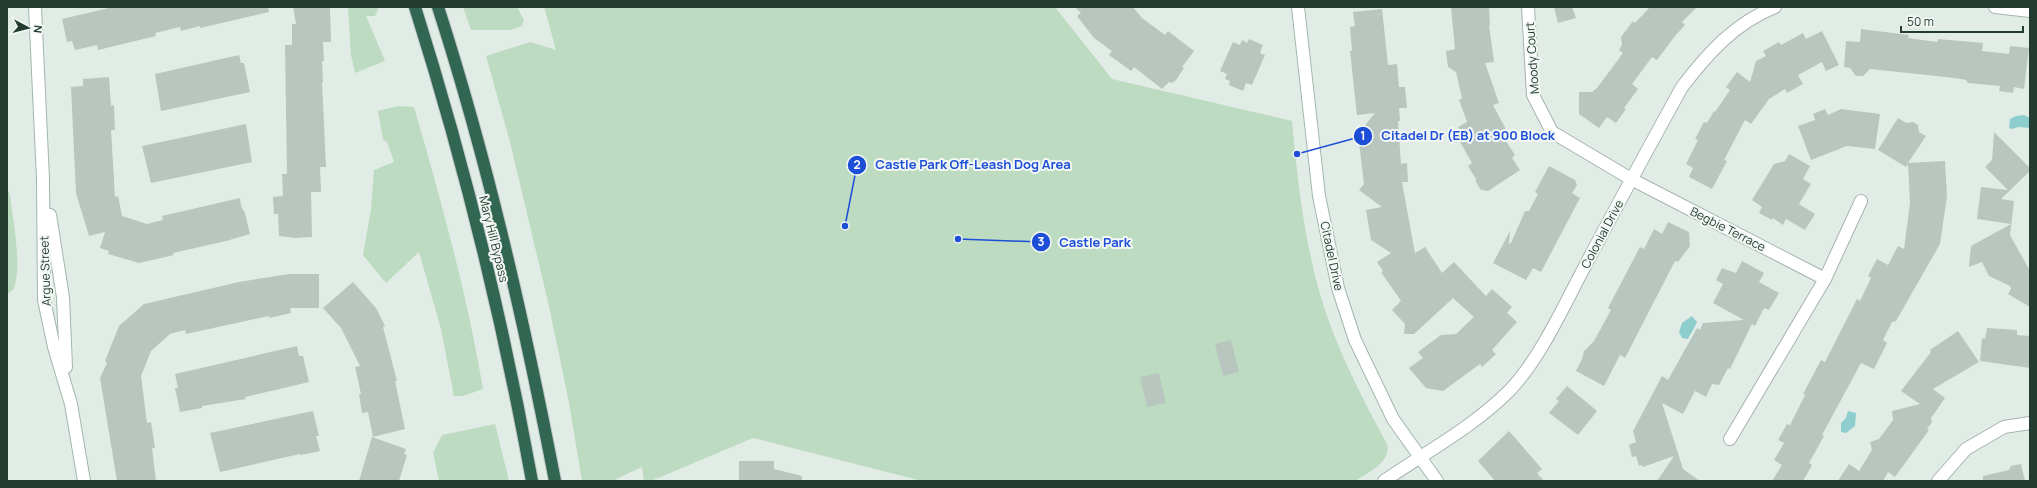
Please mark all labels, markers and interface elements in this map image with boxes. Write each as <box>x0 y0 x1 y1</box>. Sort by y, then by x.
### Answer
north arrow <box>8 8 48 48</box>
scale bar <box>1901 8 2023 34</box>
text: 50 m <box>1907 13 1934 30</box>
street label: Moody Court <box>1521 21 1543 95</box>
text: N <box>30 24 46 34</box>
callout: Citadel Dr (EB) at 900 Block <box>1353 123 1563 148</box>
text: Citadel Dr (EB) at 900 Block <box>1381 126 1556 144</box>
text: 1 <box>1360 127 1366 144</box>
callout: Castle Park Off-Leash Dog Area <box>847 152 1078 177</box>
text: Castle Park Off-Leash Dog Area <box>875 155 1071 173</box>
text: 2 <box>853 156 861 173</box>
street label: Mary Hill Bypass <box>475 194 513 284</box>
street label: Colonial Drive <box>1577 197 1627 271</box>
street label: Begbie Terrace <box>1687 203 1769 255</box>
street label: Citadel Drive <box>1316 220 1348 292</box>
callout: Castle Park <box>1031 229 1139 254</box>
text: 3 <box>1038 233 1045 250</box>
text: Castle Park <box>1059 233 1132 251</box>
street label: Argue Street <box>35 235 55 307</box>

